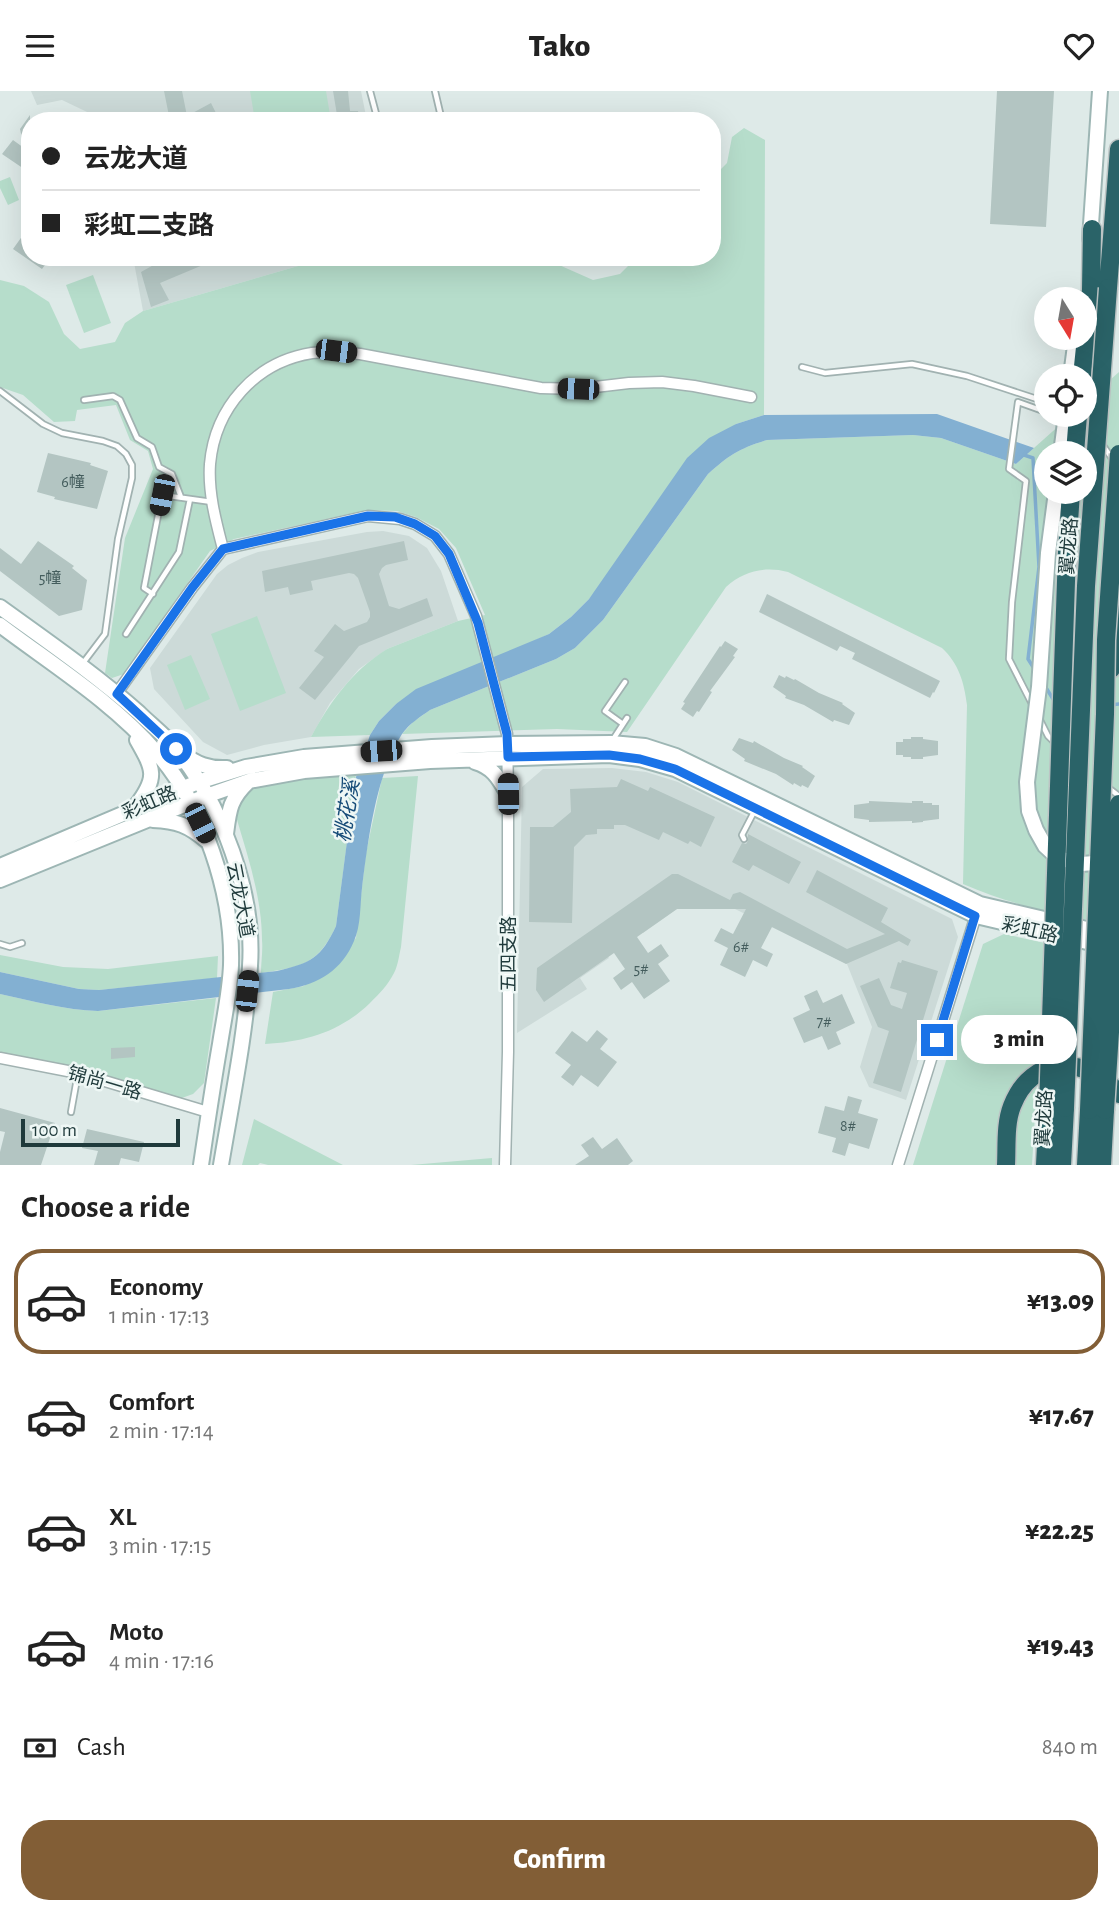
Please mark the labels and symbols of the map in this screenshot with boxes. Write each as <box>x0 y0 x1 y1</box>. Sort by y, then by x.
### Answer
north arrow <box>1034 287 1097 350</box>
car <box>314 338 359 364</box>
car <box>557 378 600 400</box>
car <box>148 472 177 518</box>
house number: 6幢 <box>61 473 85 490</box>
street label: 翼龙路 <box>1057 517 1081 575</box>
house number: 5幢 <box>39 569 61 586</box>
route start <box>160 733 192 765</box>
car <box>360 739 403 763</box>
car <box>498 773 519 815</box>
water label: 桃花溪 <box>331 776 363 844</box>
street label: 彩虹路 <box>119 783 180 823</box>
car <box>182 800 219 846</box>
street label: 云龙大道 <box>223 861 257 939</box>
street label: 彩虹路 <box>1000 914 1060 946</box>
street label: 五四支路 <box>499 916 519 992</box>
house number: 6# <box>733 939 749 955</box>
house number: 5# <box>634 961 648 977</box>
car <box>235 969 260 1013</box>
house number: 7# <box>817 1014 831 1030</box>
callout: 3 min <box>962 1016 1077 1065</box>
route end <box>921 1024 953 1056</box>
street label: 锦尚一路 <box>65 1062 144 1103</box>
street label: 翼龙路 <box>1033 1089 1055 1147</box>
scale bar <box>21 1116 180 1148</box>
house number: 8# <box>840 1118 856 1134</box>

